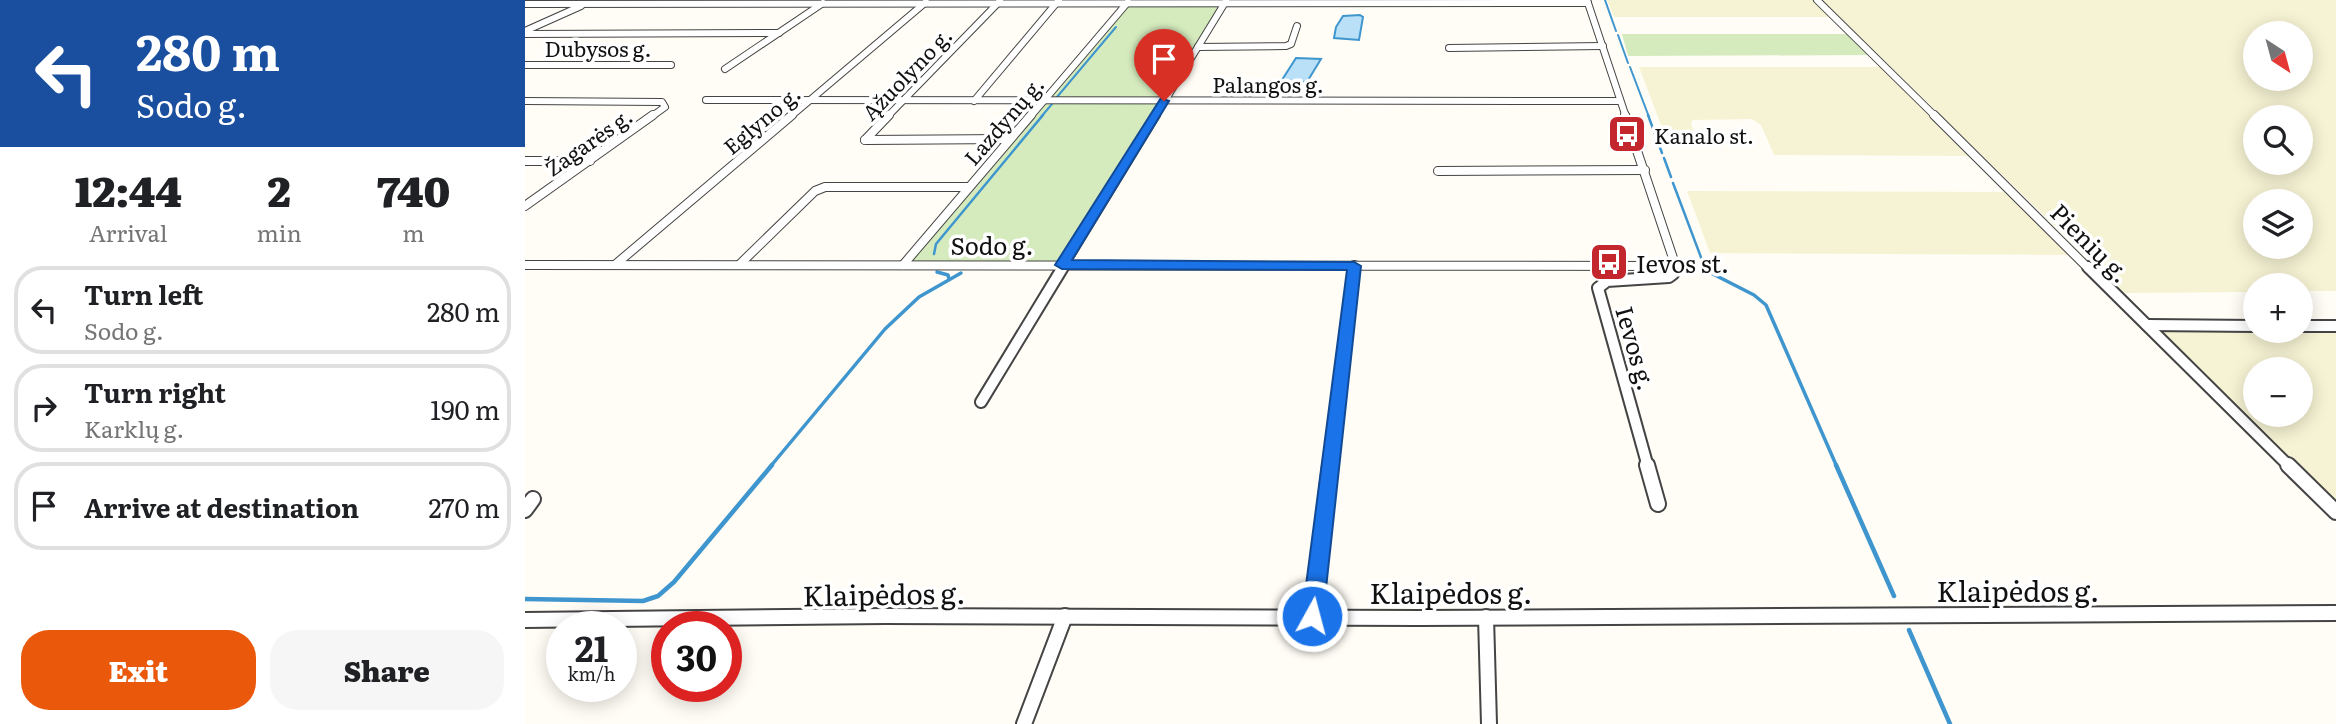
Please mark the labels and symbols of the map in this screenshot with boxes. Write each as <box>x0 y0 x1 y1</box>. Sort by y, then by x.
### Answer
street label: Ąžuolyno g. <box>854 20 958 126</box>
north arrow <box>2243 21 2313 91</box>
pin <box>1134 29 1194 101</box>
street label: Dubysos g. <box>545 32 651 63</box>
street label: Palangos g. <box>1212 68 1324 99</box>
street label: Lazdynų g. <box>956 69 1050 171</box>
street label: Eglyno g. <box>716 77 806 161</box>
street label: Žagarės g. <box>538 99 638 183</box>
bus stop icon: Kanalo st. <box>1606 113 1648 155</box>
place label: Kanalo st. <box>1654 119 1754 150</box>
street label: Pienių g. <box>2043 194 2139 290</box>
street label: Sodo g. <box>950 227 1034 262</box>
bus stop icon: Ievos st. <box>1588 241 1630 283</box>
place label: Ievos st. <box>1636 245 1729 280</box>
street label: Ievos g. <box>1608 302 1666 394</box>
street label: Klaipėdos g. <box>1937 569 2099 611</box>
street label: Klaipėdos g. <box>802 571 966 615</box>
street label: Klaipėdos g. <box>1370 571 1532 613</box>
position arrow <box>1275 579 1349 653</box>
speed limit sign: 30 <box>651 611 742 702</box>

